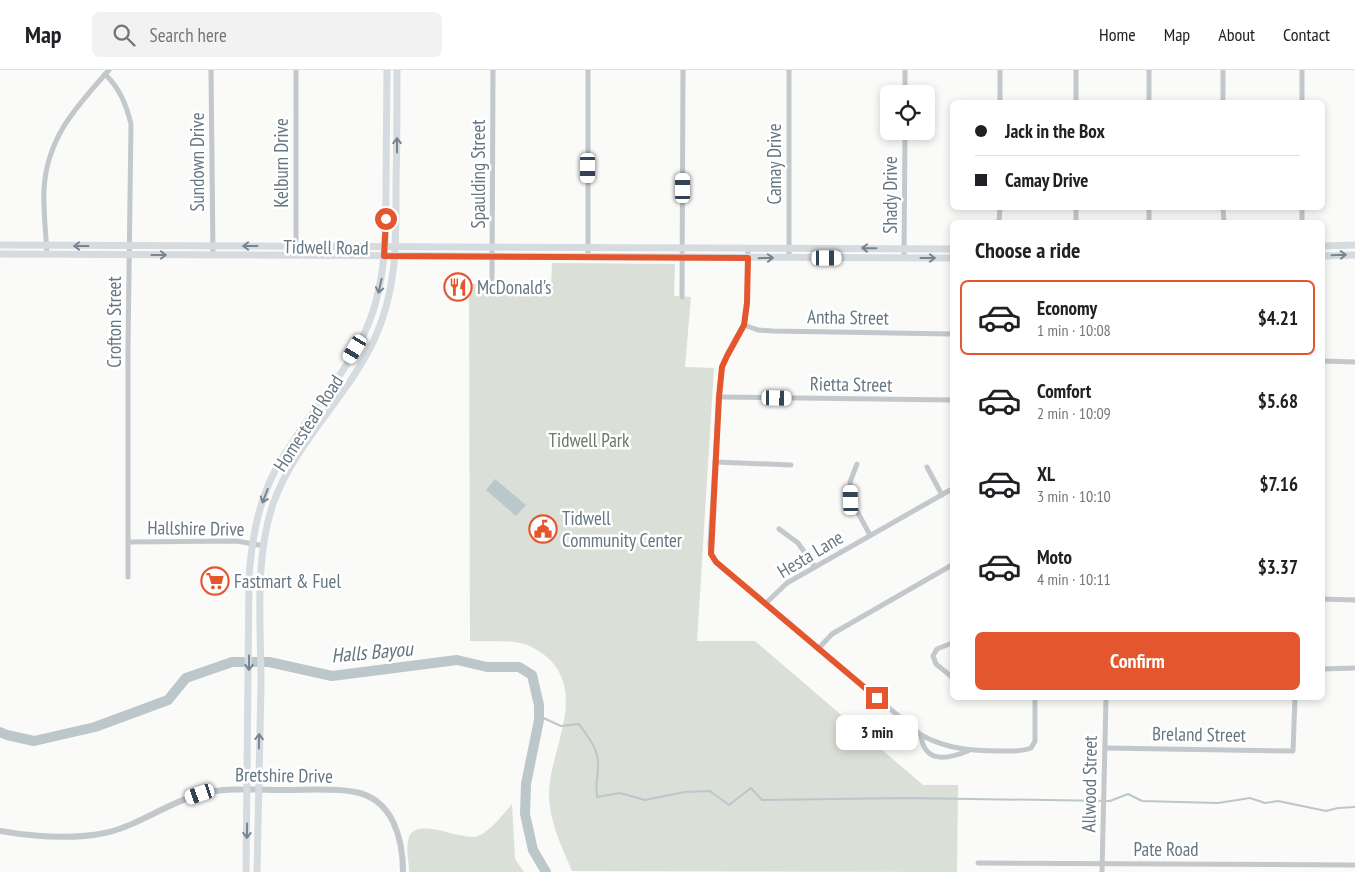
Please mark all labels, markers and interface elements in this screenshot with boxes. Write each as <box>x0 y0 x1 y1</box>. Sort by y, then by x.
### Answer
search box <box>92 12 442 57</box>
text: Map <box>25 19 62 50</box>
icon: search <box>110 21 138 49</box>
text: Search here <box>150 23 227 47</box>
text: Home <box>1099 23 1136 46</box>
text: Map <box>1164 23 1190 46</box>
text: About <box>1218 23 1255 46</box>
text: Contact <box>1283 23 1330 46</box>
map controls <box>880 85 935 140</box>
button: locate <box>880 85 935 140</box>
street label: Sundown Drive <box>185 112 209 212</box>
street label: Kelburn Drive <box>269 118 293 208</box>
street label: Spaulding Street <box>466 119 490 228</box>
text: Jack in the Box <box>1005 119 1105 143</box>
street label: Camay Drive <box>762 123 786 205</box>
one-way arrow <box>392 138 402 154</box>
car <box>580 153 595 183</box>
street label: Shady Drive <box>878 156 902 234</box>
text: Camay Drive <box>1005 168 1088 192</box>
car <box>675 173 690 203</box>
route start <box>375 208 397 230</box>
street label: Tidwell Road <box>283 234 369 260</box>
text: Choose a ride <box>975 236 1080 264</box>
one-way arrow <box>73 241 89 251</box>
one-way arrow <box>242 241 258 251</box>
one-way arrow <box>861 244 877 253</box>
one-way arrow <box>150 250 166 260</box>
car <box>812 251 842 266</box>
one-way arrow <box>1330 251 1346 260</box>
one-way arrow <box>758 253 774 263</box>
one-way arrow <box>920 253 936 263</box>
restaurant icon: McDonald's <box>443 272 473 302</box>
place label: McDonald's <box>477 275 552 299</box>
street label: Crofton Street <box>102 276 126 368</box>
one-way arrow <box>374 278 384 294</box>
icon: car <box>977 295 1022 340</box>
text: Economy <box>1037 296 1097 320</box>
street label: Antha Street <box>807 304 890 330</box>
text: $4.21 <box>1258 306 1298 330</box>
text: 1 min · 10:08 <box>1037 320 1111 340</box>
car <box>340 332 369 366</box>
street label: Homestead Road <box>268 370 348 476</box>
street label: Rietta Street <box>810 371 893 397</box>
icon: car <box>977 378 1022 423</box>
text: Comfort <box>1037 379 1091 403</box>
text: $5.68 <box>1258 389 1298 413</box>
car <box>761 390 792 406</box>
text: 2 min · 10:09 <box>1037 403 1111 423</box>
park label: Tidwell Park <box>549 428 630 452</box>
icon: car <box>977 461 1022 506</box>
text: XL <box>1037 462 1055 486</box>
text: $7.16 <box>1260 472 1298 496</box>
car <box>842 485 859 515</box>
text: 3 min · 10:10 <box>1037 486 1111 506</box>
one-way arrow <box>260 488 269 503</box>
place label: Tidwell Community Center <box>562 506 683 552</box>
public building icon: Tidwell Community Center <box>528 514 558 544</box>
street label: Hallshire Drive <box>147 515 245 541</box>
street label: Hesta Lane <box>773 525 847 583</box>
icon: car <box>977 544 1022 589</box>
text: Moto <box>1037 545 1072 569</box>
text: $3.37 <box>1258 555 1298 579</box>
supermarket icon: Fastmart & Fuel <box>200 566 230 596</box>
place label: Fastmart & Fuel <box>234 569 341 593</box>
text: 4 min · 10:11 <box>1037 569 1111 589</box>
button: Confirm <box>975 632 1300 690</box>
water label: Halls Bayou <box>330 635 415 668</box>
one-way arrow <box>244 655 254 671</box>
route end <box>866 687 888 709</box>
callout: 3 min <box>836 716 918 750</box>
street label: Breland Street <box>1152 721 1247 747</box>
text: 3 min <box>861 722 893 742</box>
one-way arrow <box>255 733 264 749</box>
street label: Allwood Street <box>1076 735 1102 833</box>
street label: Bretshire Drive <box>235 762 333 788</box>
car <box>183 782 216 806</box>
one-way arrow <box>242 822 252 839</box>
street label: Pate Road <box>1133 837 1199 861</box>

